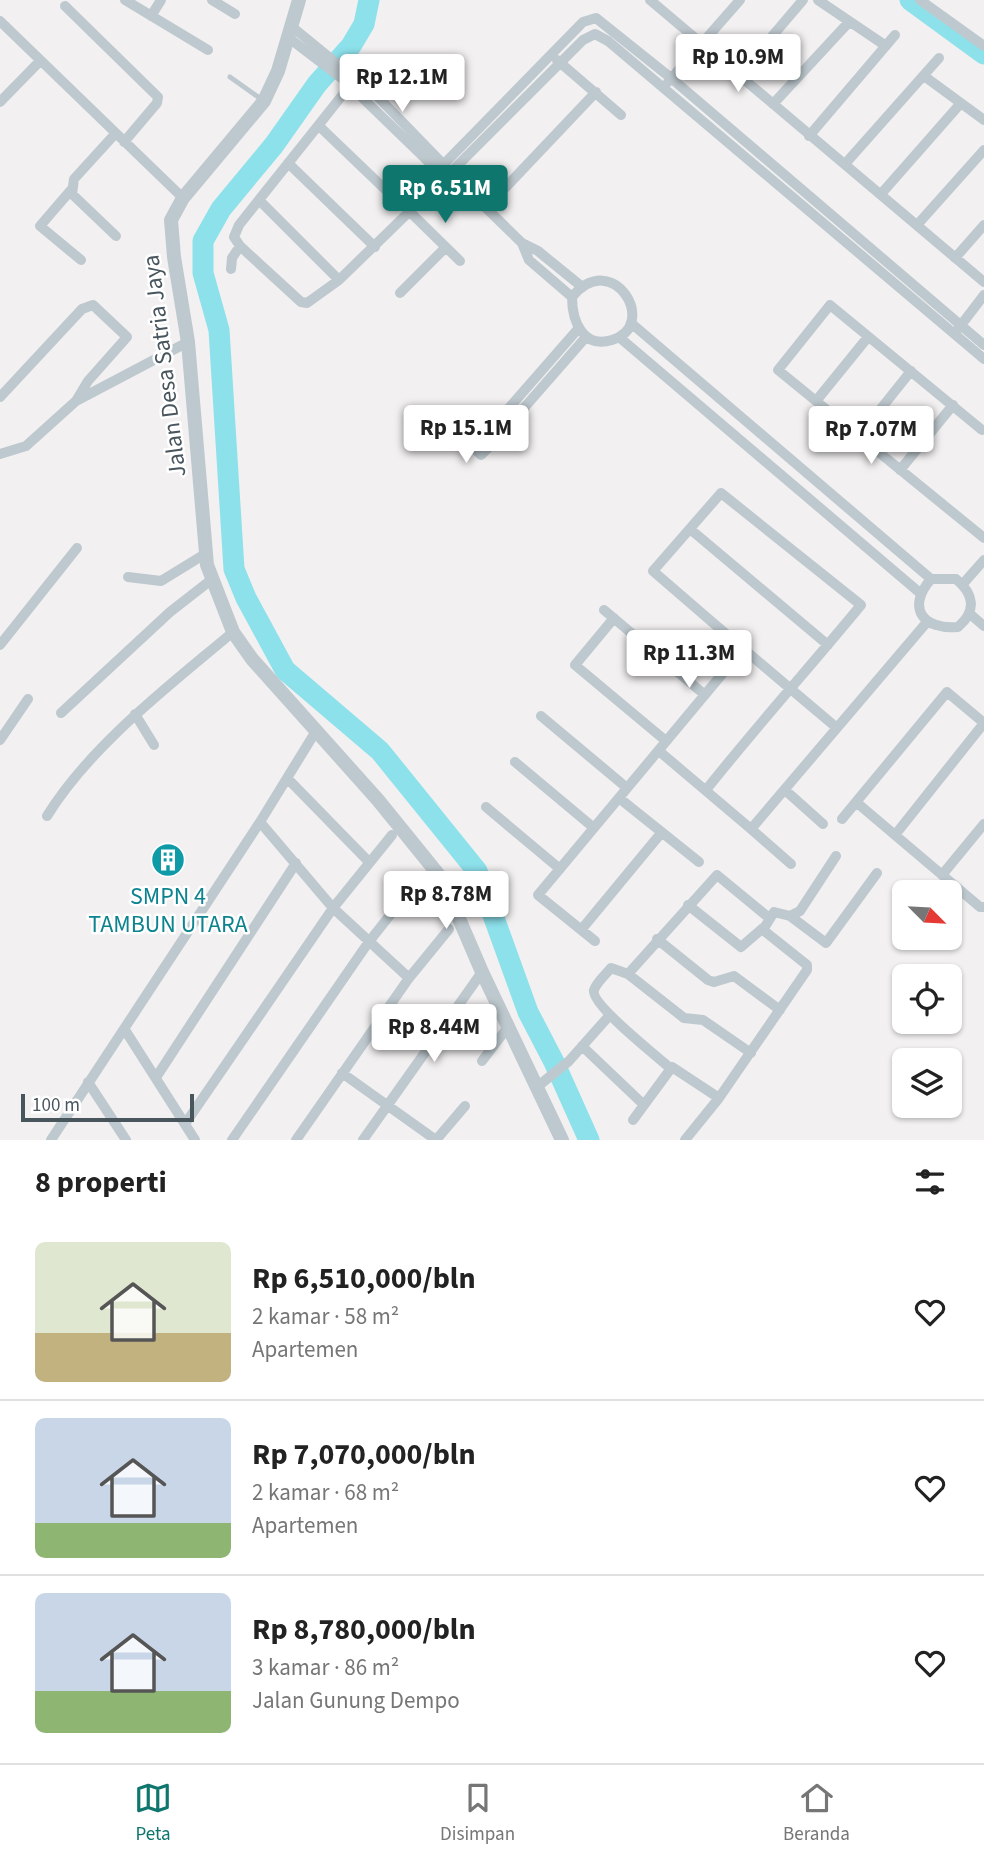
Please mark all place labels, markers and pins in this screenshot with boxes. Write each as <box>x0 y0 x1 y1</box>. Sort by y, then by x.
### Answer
pin: Rp 10.9M <box>666 34 810 94</box>
pin: Rp 12.1M <box>330 54 474 114</box>
pin: Rp 6.51M <box>373 166 517 225</box>
pin: Rp 15.1M <box>394 406 538 465</box>
pin: Rp 7.07M <box>799 406 943 466</box>
pin: Rp 11.3M <box>617 630 761 690</box>
building icon: SMPN 4 TAMBUN UTARA <box>149 841 187 879</box>
pin: Rp 8.78M <box>374 872 518 931</box>
place label: SMPN 4 TAMBUN UTARA <box>88 879 248 942</box>
pin: Rp 8.44M <box>362 1004 506 1064</box>

